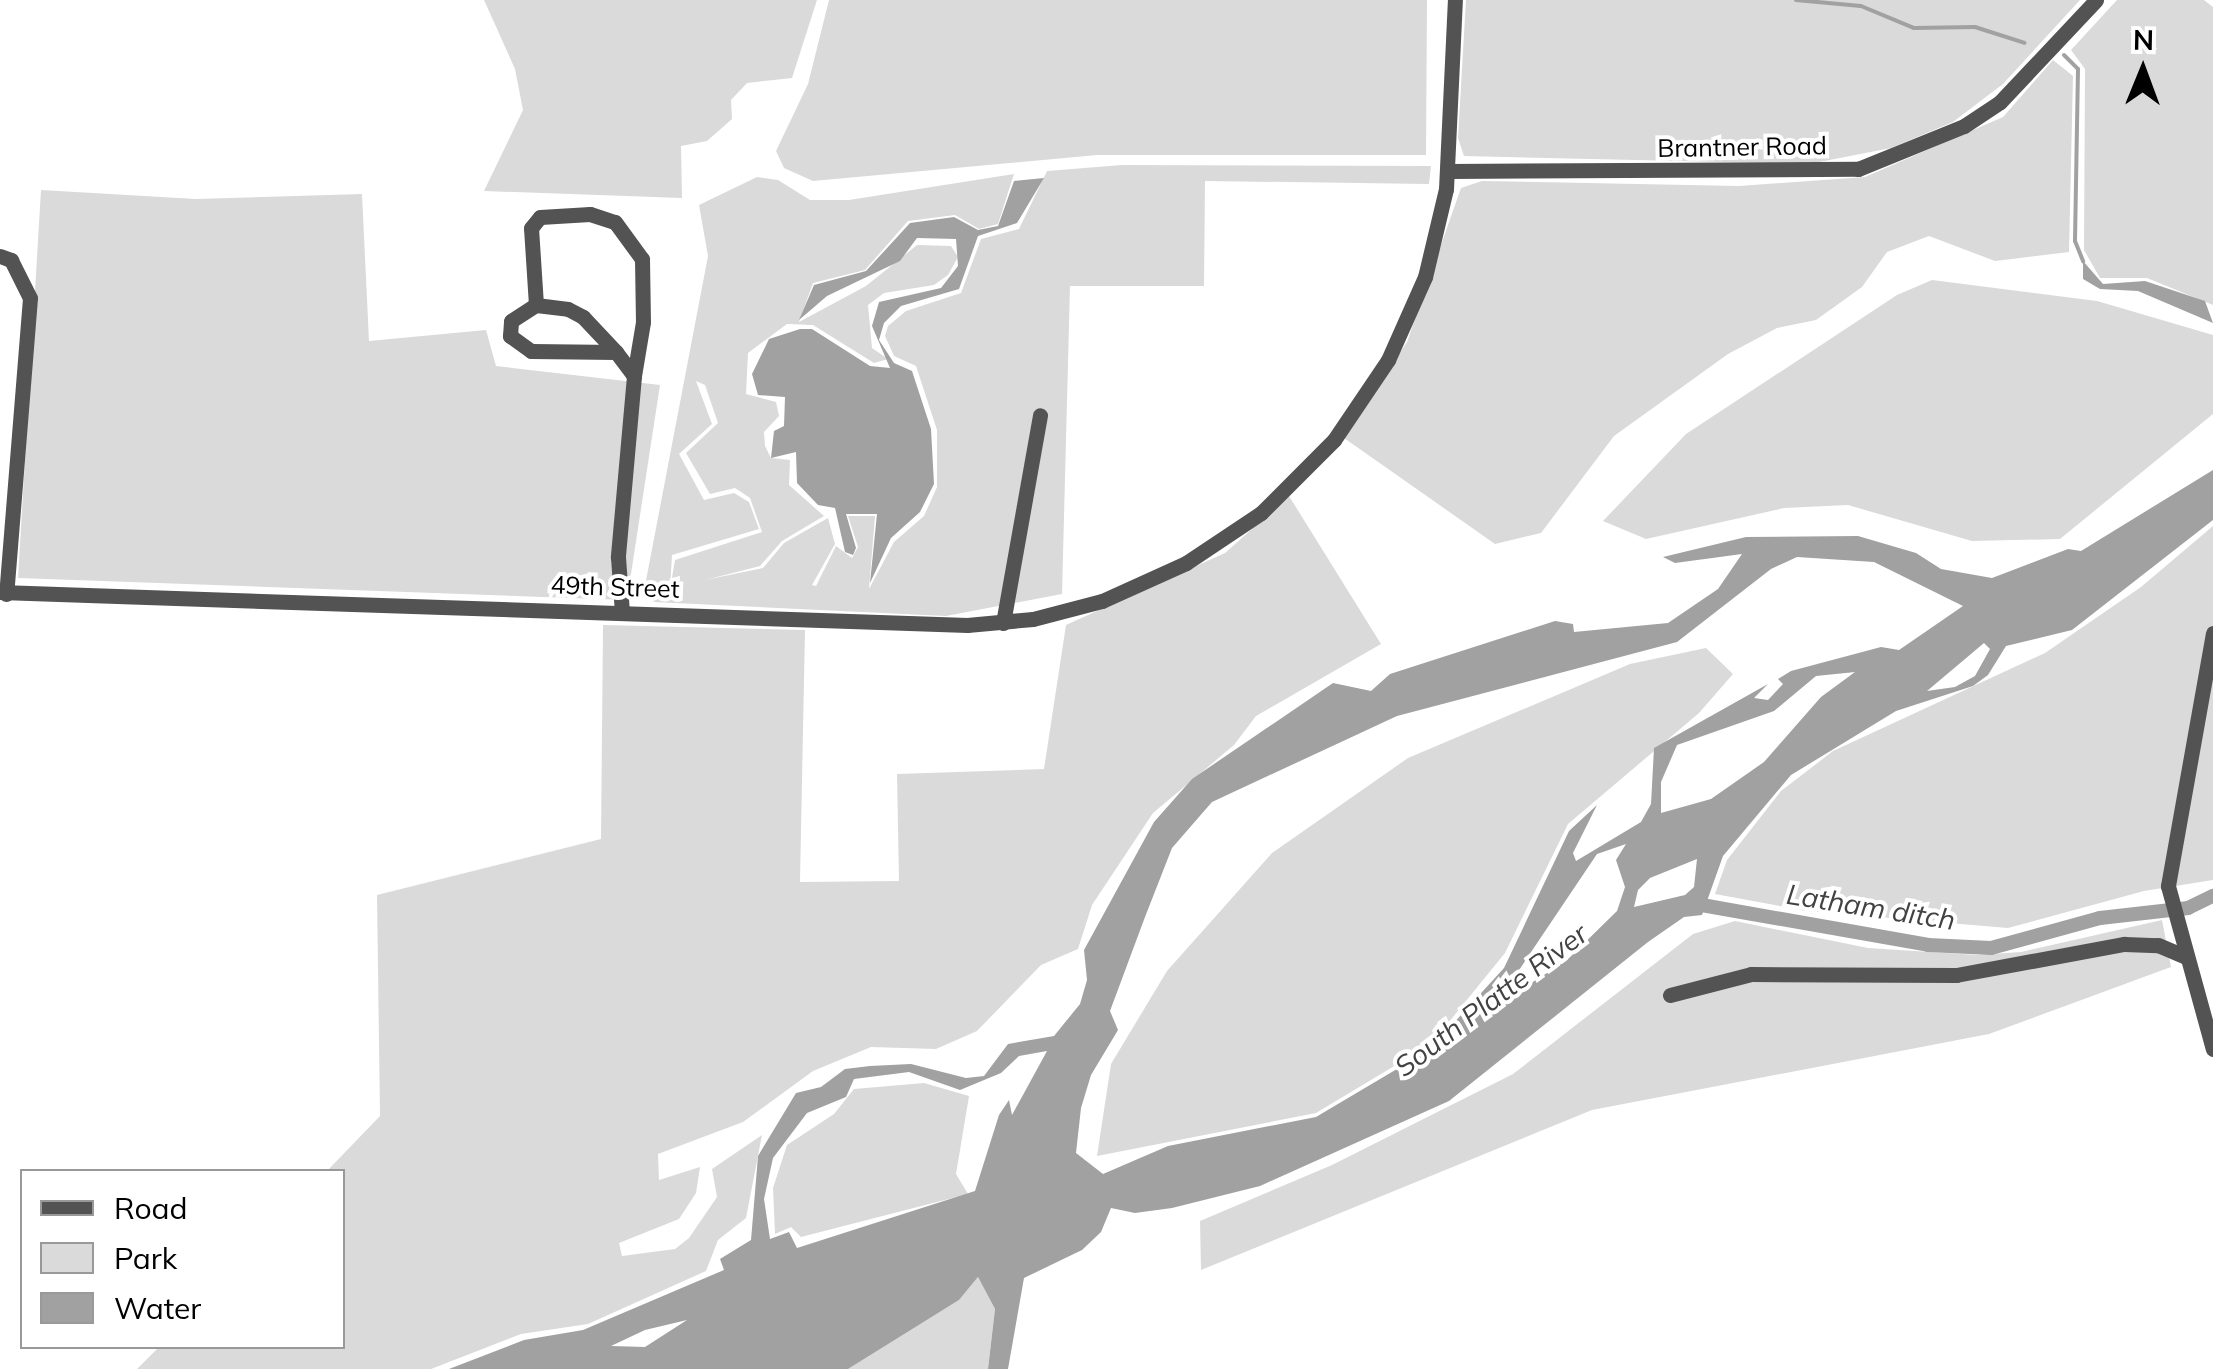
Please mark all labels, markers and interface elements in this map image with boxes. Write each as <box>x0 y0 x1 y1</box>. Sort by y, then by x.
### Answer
north arrow <box>2093 20 2193 120</box>
text: N <box>2133 22 2154 57</box>
street label: Brantner Road <box>1657 131 1827 163</box>
street label: 49th Street <box>550 570 680 604</box>
water label: Latham ditch <box>1784 877 1958 937</box>
water label: South Platte River <box>1388 917 1594 1083</box>
legend <box>20 1169 345 1349</box>
text: Road <box>114 1189 188 1227</box>
text: Park <box>114 1239 177 1277</box>
text: Water <box>114 1289 201 1327</box>

